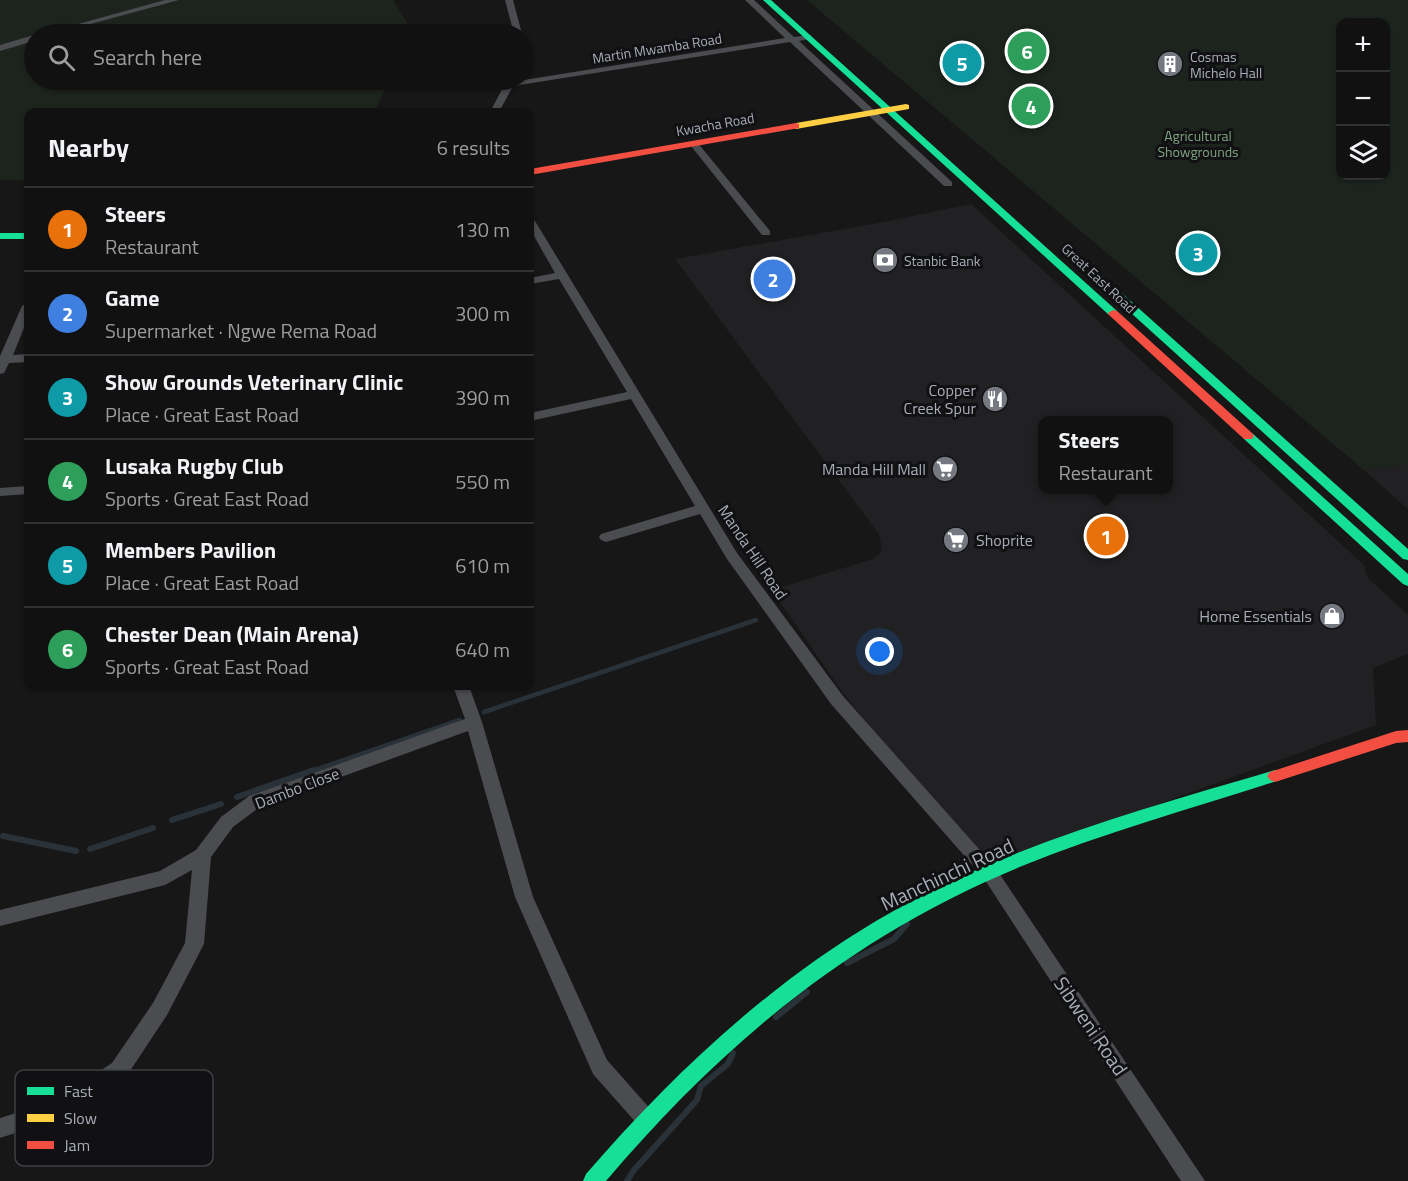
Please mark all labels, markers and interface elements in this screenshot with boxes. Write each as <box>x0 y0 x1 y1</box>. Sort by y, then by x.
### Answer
map controls <box>1336 18 1390 180</box>
button: + <box>1336 18 1390 72</box>
search box <box>24 24 534 90</box>
street label: Martin Mwamba Road <box>591 27 723 69</box>
pin: 6 <box>1008 28 1046 74</box>
text: Search here <box>93 40 202 74</box>
pin: 5 <box>942 40 982 86</box>
icon: search <box>45 41 78 74</box>
place label: Cosmas Michelo Hall <box>1190 46 1262 83</box>
building icon: Cosmas Michelo Hall <box>1155 49 1185 79</box>
button: − <box>1336 72 1390 126</box>
pin: 4 <box>1012 84 1050 128</box>
street label: Kwacha Road <box>674 107 756 141</box>
park label: Agricultural Showgrounds <box>1157 125 1239 162</box>
button: layers <box>1336 126 1390 180</box>
text: Nearby <box>48 128 129 167</box>
text: 6 results <box>437 132 510 163</box>
text: Steers <box>105 197 166 231</box>
text: 1 <box>62 214 73 245</box>
text: 130 m <box>455 214 510 245</box>
pin: 3 <box>1178 230 1218 276</box>
text: Restaurant <box>105 231 199 262</box>
street label: Great East Road <box>1057 238 1141 318</box>
bank icon: Stanbic Bank <box>870 245 900 275</box>
place label: Stanbic Bank <box>904 250 981 271</box>
pin: 2 <box>754 256 792 302</box>
text: Game <box>105 281 159 315</box>
text: 2 <box>62 298 73 329</box>
text: 300 m <box>455 298 510 329</box>
text: Supermarket · Ngwe Rema Road <box>105 315 377 346</box>
text: Show Grounds Veterinary Clinic <box>105 365 403 399</box>
place label: Copper Creek Spur <box>904 378 976 420</box>
text: 3 <box>62 382 73 413</box>
text: 390 m <box>455 382 510 413</box>
restaurant icon: Copper Creek Spur <box>980 384 1010 414</box>
text: Place · Great East Road <box>105 399 299 430</box>
popup <box>1038 416 1173 494</box>
text: Steers <box>1059 423 1119 457</box>
text: Lusaka Rugby Club <box>105 449 284 483</box>
supermarket icon: Manda Hill Mall <box>930 454 960 484</box>
place label: Manda Hill Mall <box>822 457 926 481</box>
text: Restaurant <box>1059 457 1152 488</box>
text: 4 <box>62 466 73 497</box>
text: 550 m <box>455 466 510 497</box>
text: Sports · Great East Road <box>105 483 309 514</box>
street label: Manda Hill Road <box>712 500 794 604</box>
pin: 1 <box>1086 514 1126 558</box>
supermarket icon: Shoprite <box>941 525 971 555</box>
place label: Shoprite <box>976 528 1033 552</box>
text: Members Pavilion <box>105 533 276 567</box>
text: 5 <box>62 550 73 581</box>
text: 610 m <box>455 550 510 581</box>
text: Place · Great East Road <box>105 567 299 598</box>
shop icon: Home Essentials <box>1317 601 1347 631</box>
place label: Home Essentials <box>1199 604 1312 628</box>
text: Chester Dean (Main Arena) <box>105 617 359 651</box>
text: 6 <box>62 634 73 665</box>
text: 640 m <box>455 634 510 665</box>
your location <box>865 637 894 666</box>
text: Sports · Great East Road <box>105 651 309 682</box>
street label: Dambo Close <box>251 761 343 815</box>
street label: Manchinchi Road <box>875 830 1019 918</box>
street label: Sibweni Road <box>1046 970 1136 1082</box>
legend <box>15 1070 213 1166</box>
text: Fast <box>64 1079 93 1103</box>
text: Slow <box>64 1106 97 1130</box>
text: Jam <box>64 1133 90 1157</box>

